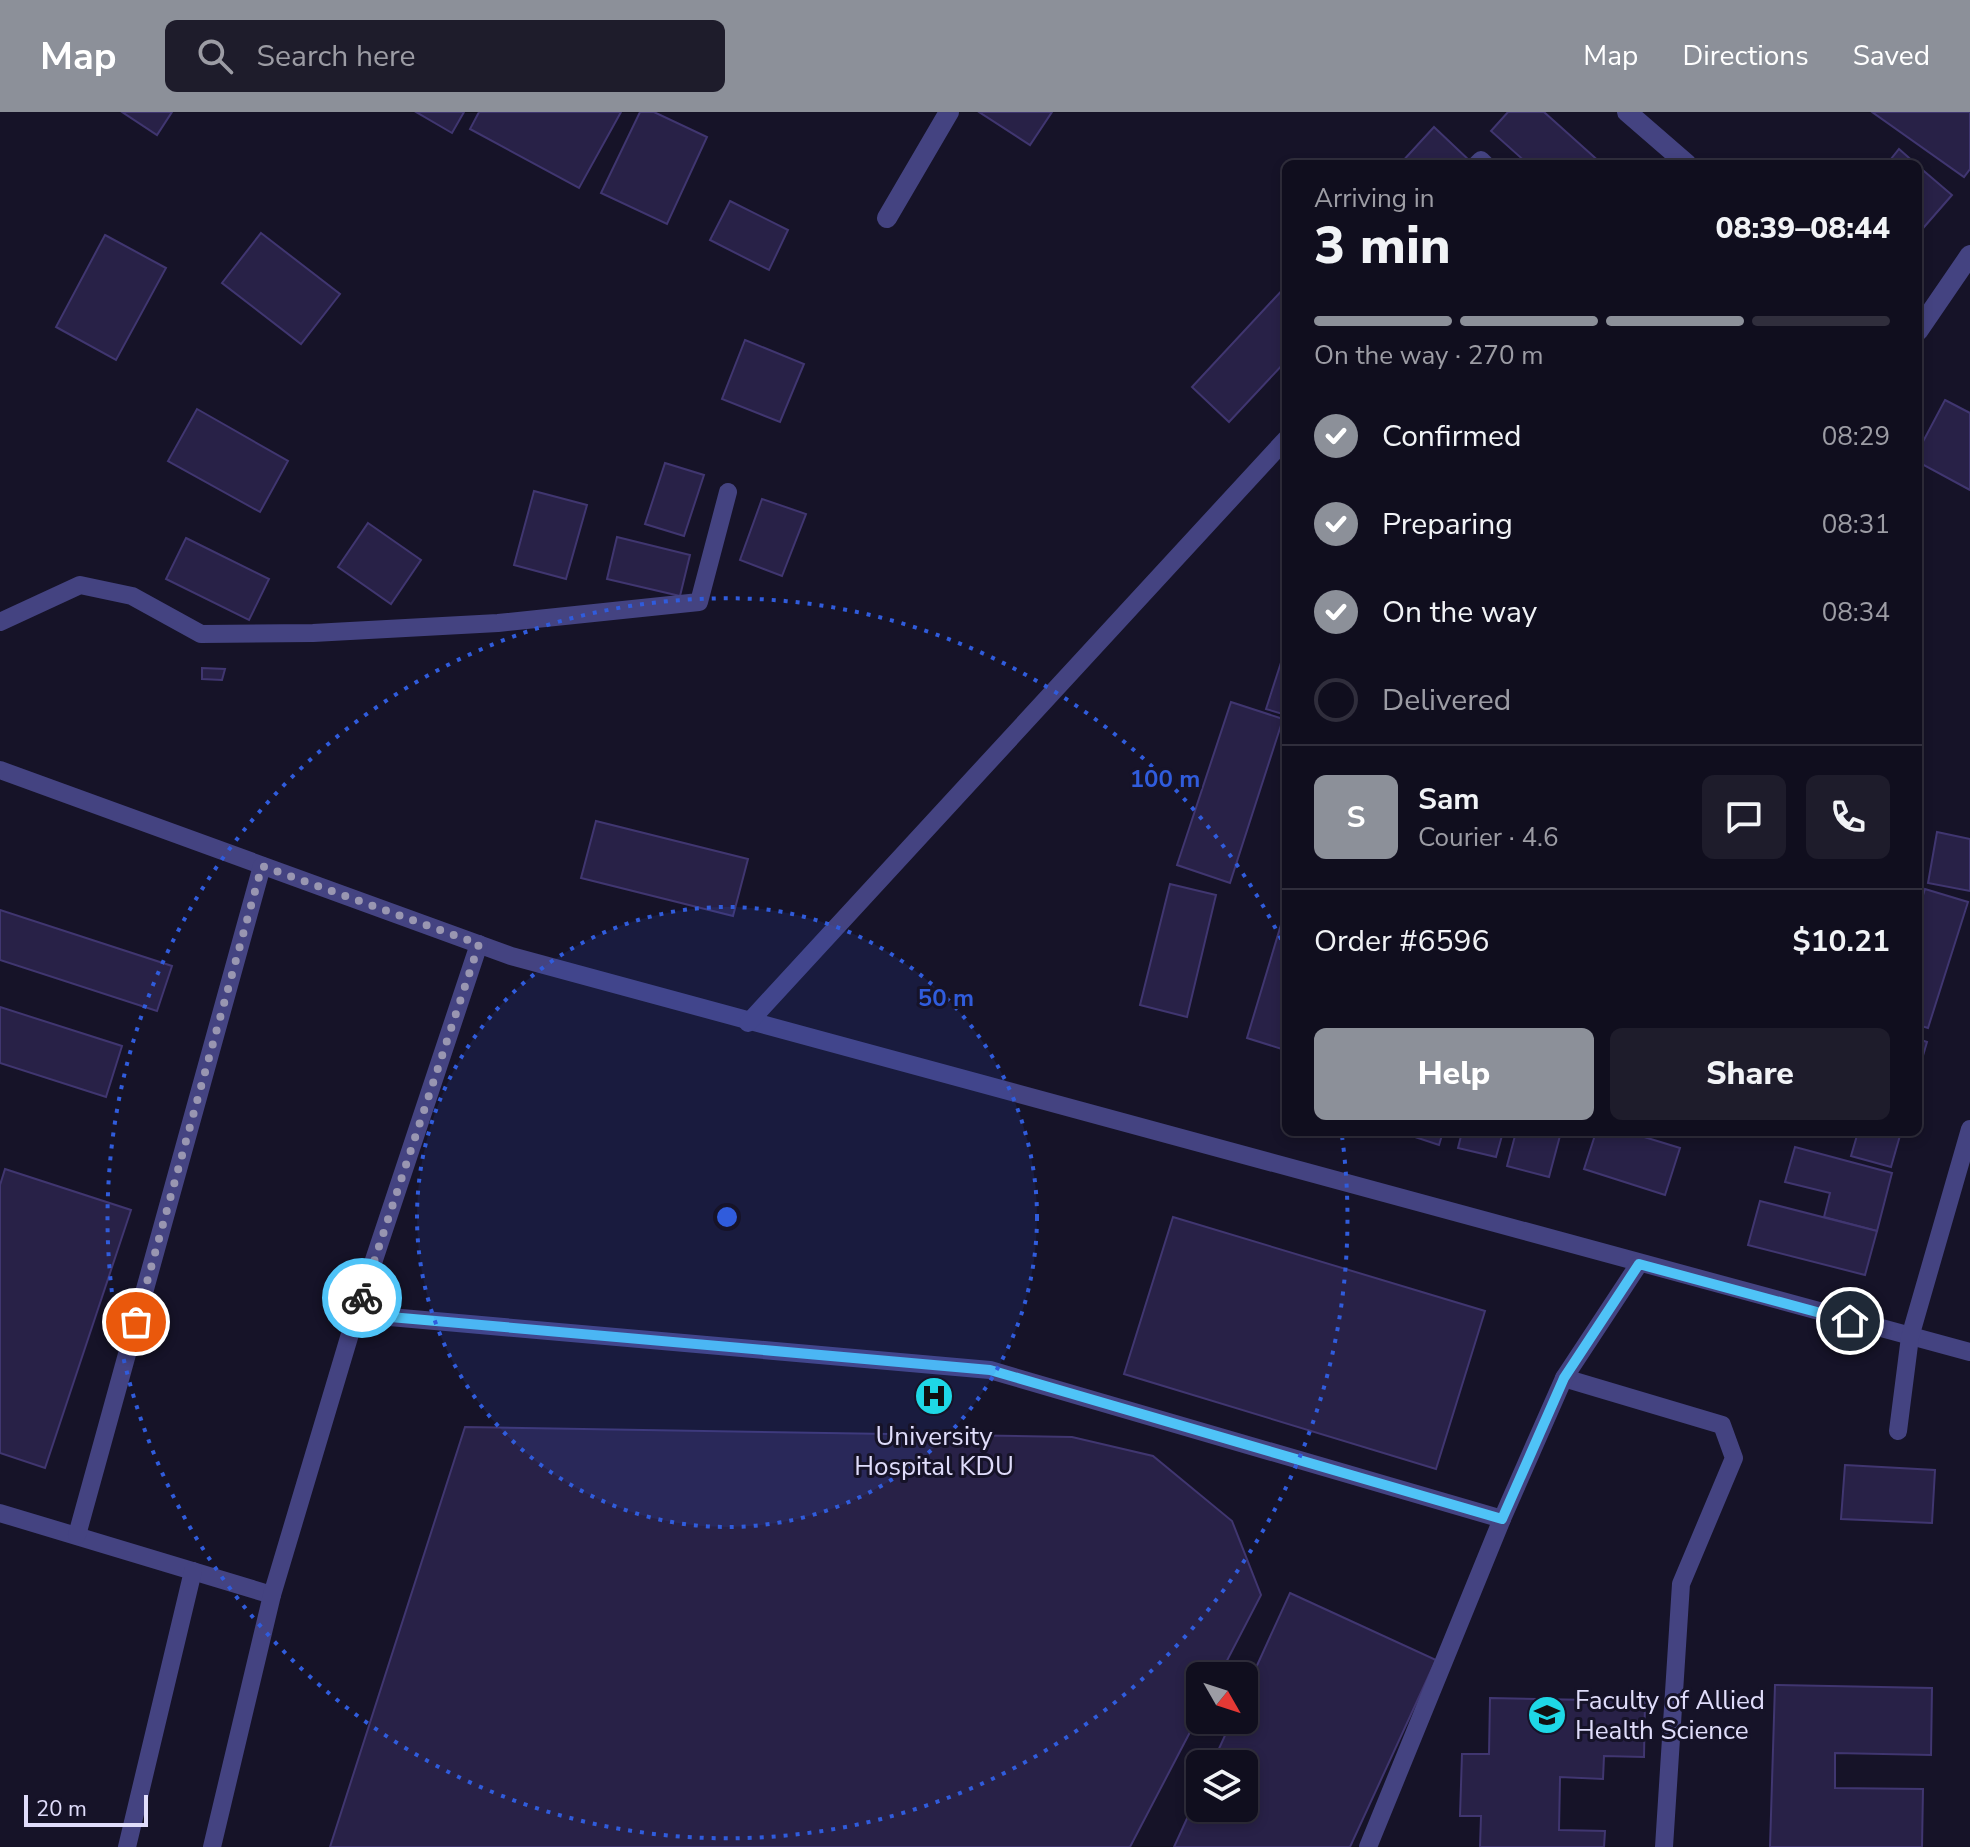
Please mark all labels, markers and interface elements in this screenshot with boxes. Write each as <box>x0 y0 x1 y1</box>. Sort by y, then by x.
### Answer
search box <box>165 20 725 92</box>
text: Map <box>40 31 117 82</box>
icon: search <box>193 34 237 78</box>
text: Search here <box>257 36 416 77</box>
text: Map <box>1583 37 1638 75</box>
text: Directions <box>1682 37 1809 75</box>
text: Saved <box>1853 37 1930 75</box>
text: Arriving in <box>1314 181 1435 216</box>
text: 08:39–08:44 <box>1715 208 1890 249</box>
text: 3 min <box>1314 210 1451 281</box>
text: On the way · 270 m <box>1314 338 1543 373</box>
icon: check <box>1314 414 1358 458</box>
text: Confirmed <box>1382 416 1522 457</box>
text: 08:29 <box>1822 419 1890 454</box>
icon: check <box>1314 502 1358 546</box>
text: Preparing <box>1382 504 1513 545</box>
text: 08:31 <box>1822 507 1890 542</box>
icon: check <box>1314 590 1358 634</box>
text: On the way <box>1382 592 1537 633</box>
text: 08:34 <box>1822 595 1890 630</box>
text: Delivered <box>1382 680 1511 721</box>
text: 100 m <box>1130 763 1200 795</box>
button: chat <box>1702 775 1786 859</box>
button: phone <box>1806 775 1890 859</box>
text: Sam <box>1418 779 1480 820</box>
text: S <box>1347 797 1365 838</box>
text: Courier · 4.6 <box>1418 820 1559 855</box>
text: Order #6596 <box>1314 921 1489 962</box>
text: $10.21 <box>1793 921 1890 962</box>
text: 50 m <box>918 982 974 1014</box>
button: Help <box>1314 1028 1594 1120</box>
button: Share <box>1610 1028 1890 1120</box>
centre of rings <box>713 1203 741 1231</box>
courier <box>322 1258 402 1338</box>
icon: bike <box>340 1276 384 1320</box>
pin <box>1816 1287 1884 1355</box>
pin <box>102 1288 170 1356</box>
icon: home <box>1828 1299 1872 1343</box>
icon: bag <box>114 1300 158 1344</box>
hospital icon: University Hospital KDU <box>913 1375 955 1417</box>
place label: University Hospital KDU <box>854 1419 1014 1484</box>
north arrow <box>1186 1662 1258 1734</box>
map controls <box>1186 1662 1258 1822</box>
place label: Faculty of Allied Health Science <box>1575 1683 1765 1748</box>
school or university icon: Faculty of Allied Health Science <box>1526 1694 1568 1736</box>
button: layers <box>1186 1750 1258 1822</box>
scale bar <box>24 1791 148 1827</box>
text: 20 m <box>36 1794 87 1824</box>

